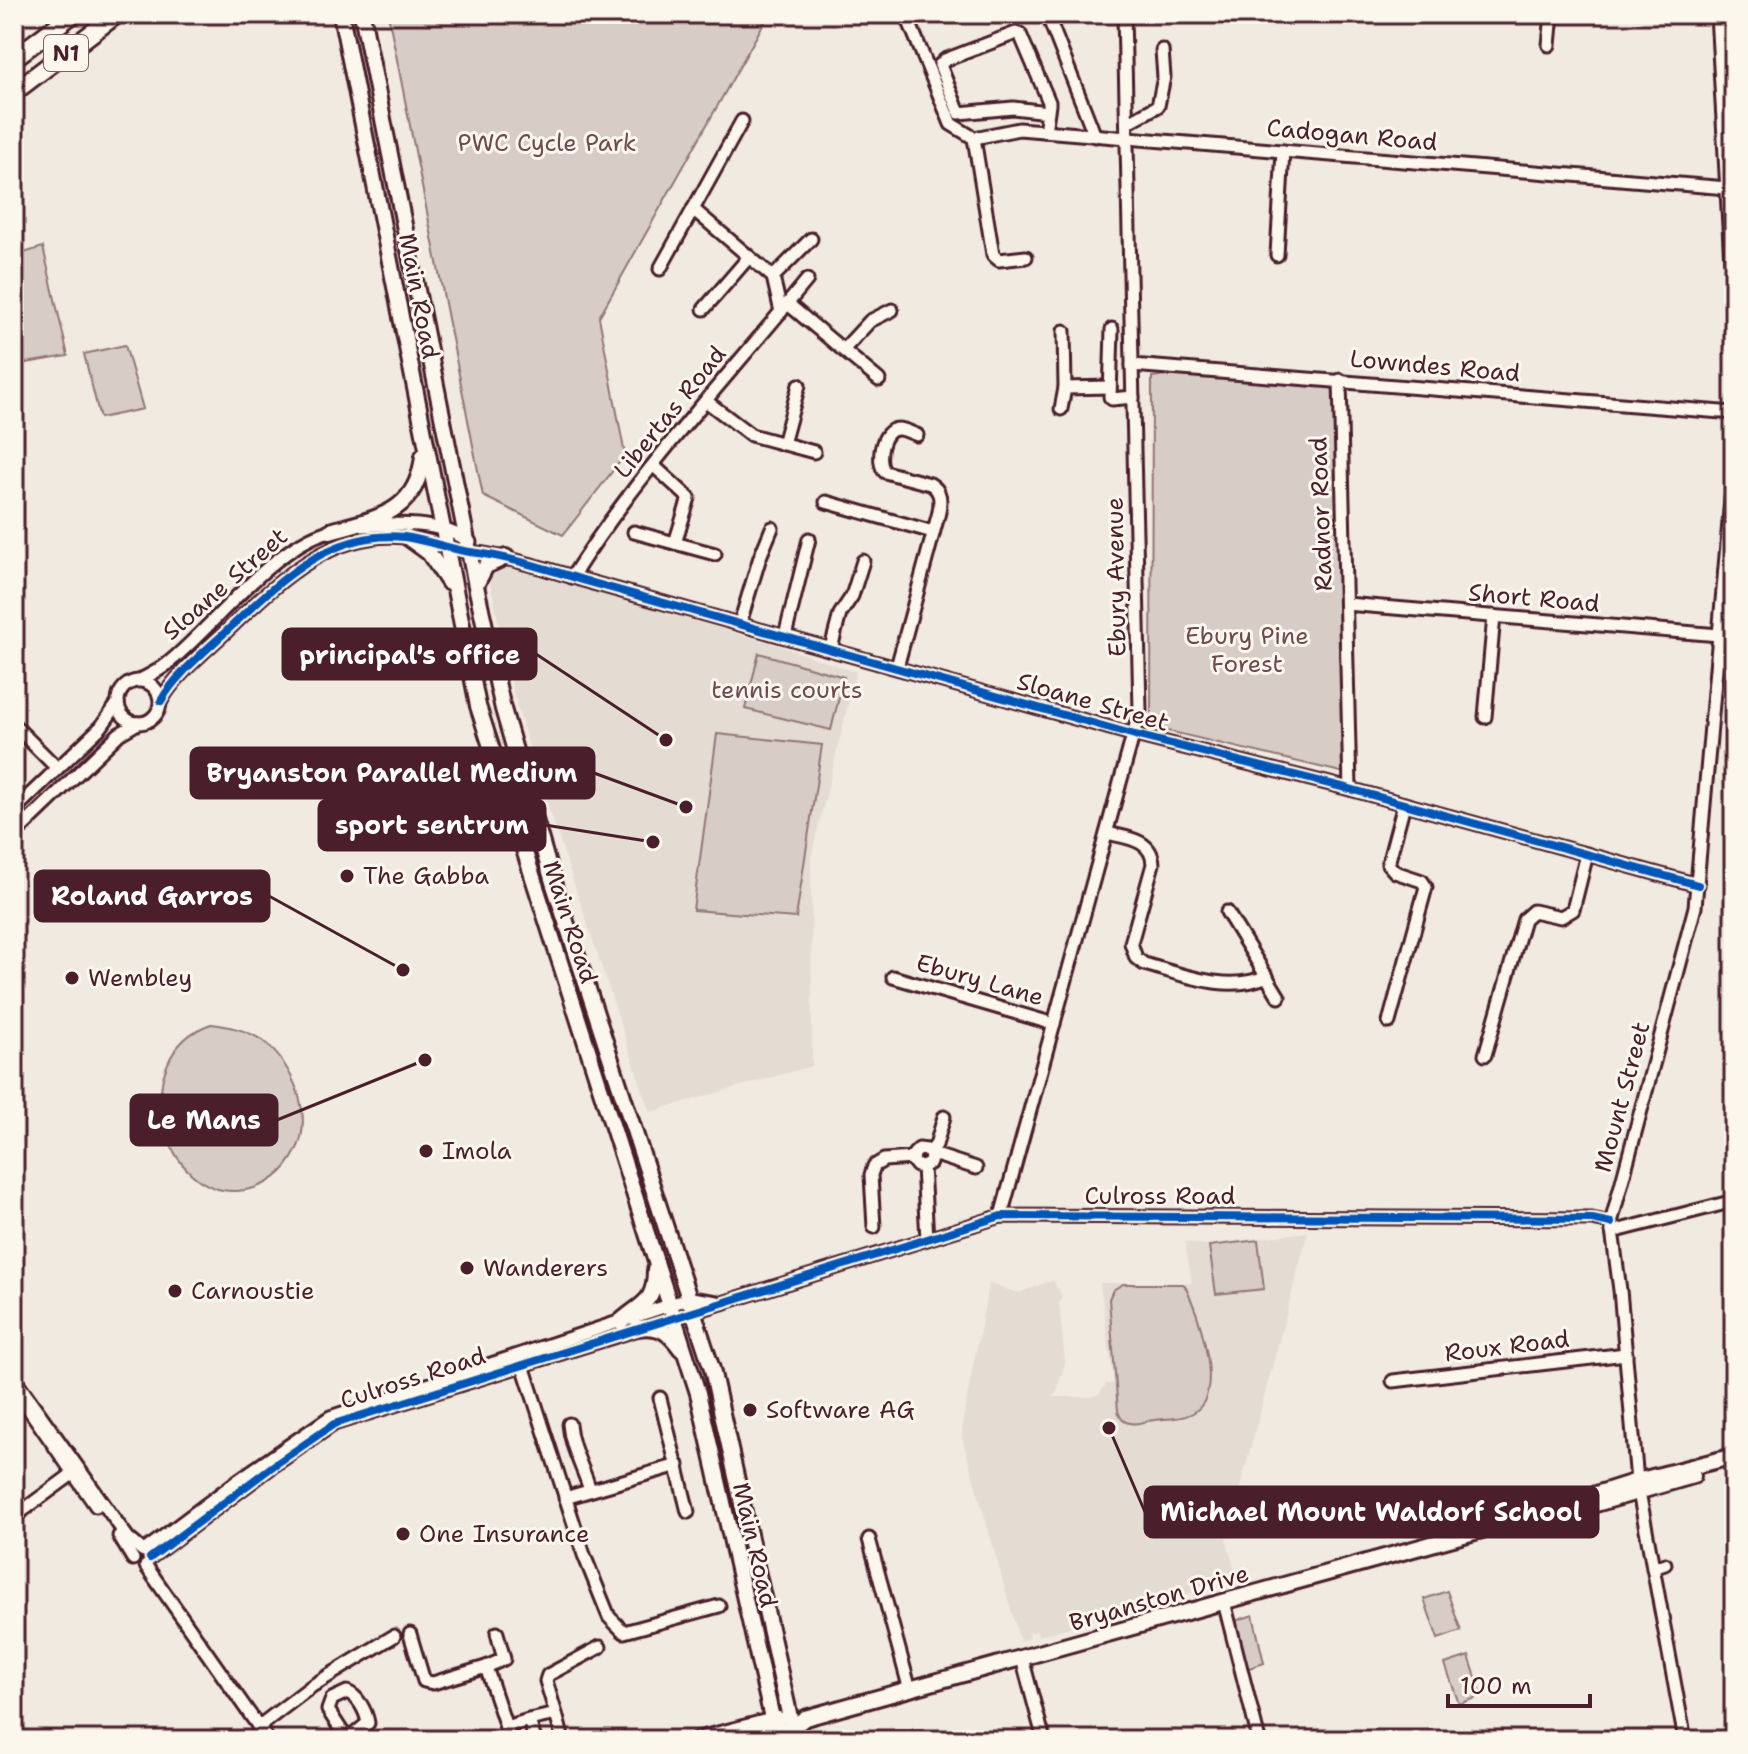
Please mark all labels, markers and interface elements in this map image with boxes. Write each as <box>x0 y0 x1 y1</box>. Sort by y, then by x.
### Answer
road number: N1 <box>44 35 88 71</box>
street label: Cadogan Road <box>1265 112 1439 158</box>
park label: PWC Cycle Park <box>457 127 637 159</box>
street label: Main Road <box>391 230 447 362</box>
street label: Libertas Road <box>607 339 733 485</box>
street label: Lowndes Road <box>1349 343 1521 389</box>
street label: Radnor Road <box>1302 436 1340 592</box>
street label: Ebury Avenue <box>1099 497 1133 657</box>
street label: Sloane Street <box>155 521 295 647</box>
street label: Short Road <box>1467 576 1601 620</box>
park label: Ebury Pine Forest <box>1185 620 1309 680</box>
callout: principal's office <box>283 629 536 679</box>
text: principal's office <box>300 637 520 672</box>
street label: Sloane Street <box>1013 665 1173 739</box>
park label: tennis courts <box>711 674 863 706</box>
callout: Bryanston Parallel Medium <box>191 748 594 798</box>
text: Bryanston Parallel Medium <box>206 755 578 790</box>
callout: sport sentrum <box>319 800 545 850</box>
text: sport sentrum <box>335 807 529 842</box>
street label: Main Road <box>535 856 605 988</box>
place label: The Gabba <box>363 860 489 892</box>
marker: The Gabba <box>338 867 356 885</box>
callout: Roland Garros <box>35 871 269 921</box>
text: Roland Garros <box>51 878 253 913</box>
street label: Ebury Lane <box>912 947 1048 1013</box>
place label: Wembley <box>88 962 192 994</box>
marker: Wembley <box>63 969 81 987</box>
street label: Mount Street <box>1587 1018 1657 1176</box>
callout: Le Mans <box>131 1095 277 1145</box>
text: Le Mans <box>147 1102 261 1137</box>
place label: Imola <box>442 1135 512 1167</box>
marker: Imola <box>417 1142 435 1160</box>
street label: Culross Road <box>1084 1180 1236 1212</box>
place label: Wanderers <box>483 1252 608 1284</box>
marker: Wanderers <box>458 1259 476 1277</box>
place label: Carnoustie <box>191 1275 315 1307</box>
marker: Carnoustie <box>166 1282 184 1300</box>
street label: Roux Road <box>1443 1322 1571 1370</box>
street label: Culross Road <box>336 1339 490 1417</box>
place label: Software AG <box>766 1394 915 1426</box>
marker: Software AG <box>741 1401 759 1419</box>
street label: Main Road <box>725 1479 785 1611</box>
callout: Michael Mount Waldorf School <box>1145 1487 1598 1537</box>
text: Michael Mount Waldorf School <box>1160 1494 1582 1529</box>
place label: One Insurance <box>419 1518 589 1550</box>
marker: One Insurance <box>394 1525 412 1543</box>
street label: Bryanston Drive <box>1066 1557 1252 1639</box>
scale bar <box>1448 1658 1590 1708</box>
text: 100 m <box>1460 1670 1532 1702</box>

